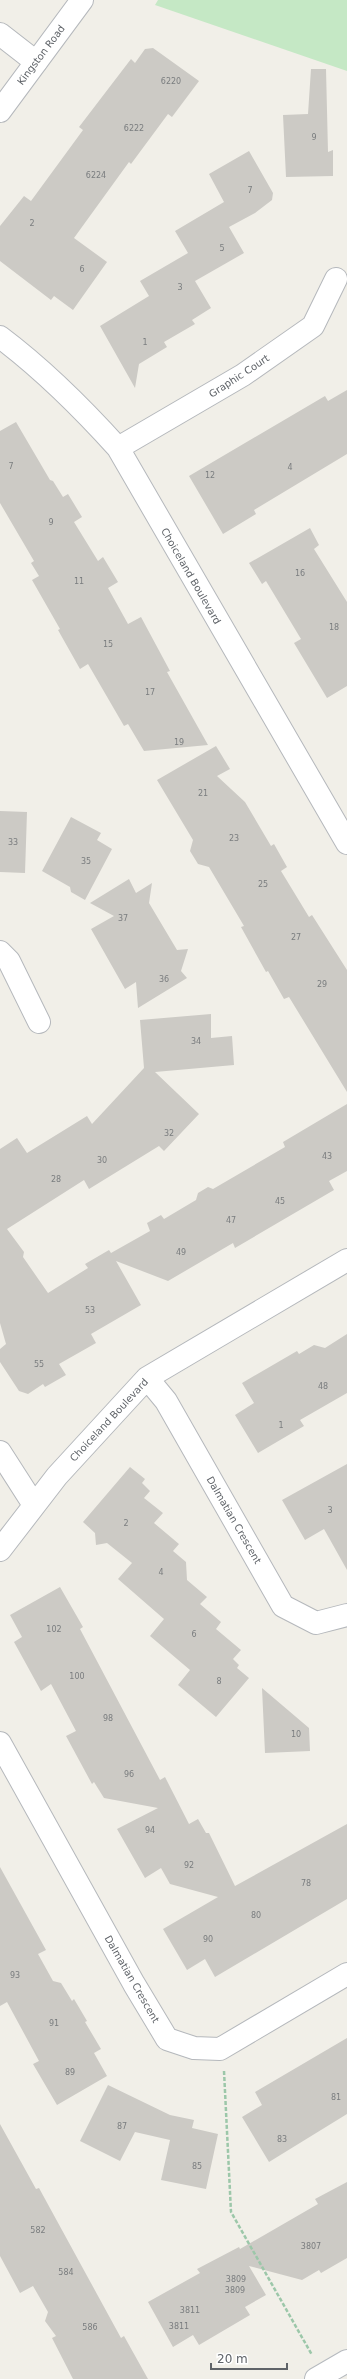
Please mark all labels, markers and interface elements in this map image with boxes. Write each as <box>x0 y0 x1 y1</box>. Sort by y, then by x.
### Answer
street label: Kingston Road <box>15 23 67 87</box>
house number: 6220 <box>161 77 181 86</box>
house number: 6222 <box>124 124 144 133</box>
house number: 9 <box>311 133 317 142</box>
house number: 6224 <box>86 171 106 180</box>
house number: 7 <box>247 186 253 195</box>
house number: 2 <box>29 219 35 228</box>
house number: 5 <box>219 244 225 253</box>
house number: 6 <box>79 265 85 274</box>
house number: 3 <box>177 283 183 292</box>
house number: 1 <box>142 338 148 347</box>
street label: Graphic Court <box>207 352 271 400</box>
house number: 7 <box>8 462 14 471</box>
house number: 4 <box>287 463 293 472</box>
house number: 12 <box>205 471 215 480</box>
house number: 9 <box>48 518 54 527</box>
street label: Choiceland Boulevard <box>159 526 223 626</box>
house number: 16 <box>295 569 305 578</box>
house number: 11 <box>74 577 84 586</box>
house number: 18 <box>329 623 339 632</box>
house number: 15 <box>103 640 113 649</box>
house number: 17 <box>145 688 155 697</box>
house number: 19 <box>174 738 184 747</box>
house number: 21 <box>198 789 208 798</box>
house number: 23 <box>229 834 239 843</box>
house number: 33 <box>8 838 18 847</box>
house number: 35 <box>81 857 91 866</box>
house number: 25 <box>258 880 268 889</box>
house number: 37 <box>118 914 128 923</box>
house number: 27 <box>291 933 301 942</box>
house number: 36 <box>159 975 169 984</box>
house number: 29 <box>317 980 327 989</box>
house number: 34 <box>191 1037 201 1046</box>
house number: 32 <box>164 1129 174 1138</box>
house number: 43 <box>322 1152 332 1161</box>
house number: 30 <box>97 1156 107 1165</box>
house number: 28 <box>51 1175 61 1184</box>
house number: 45 <box>275 1197 285 1206</box>
house number: 47 <box>226 1216 236 1225</box>
house number: 49 <box>176 1248 186 1257</box>
house number: 53 <box>85 1306 95 1315</box>
house number: 55 <box>34 1360 44 1369</box>
street label: Choiceland Boulevard <box>68 1376 150 1464</box>
house number: 48 <box>318 1382 328 1391</box>
house number: 1 <box>278 1421 284 1430</box>
street label: Dalmatian Crescent <box>204 1474 264 1566</box>
house number: 3 <box>327 1506 333 1515</box>
house number: 2 <box>123 1519 129 1528</box>
house number: 4 <box>158 1568 164 1577</box>
house number: 102 <box>46 1625 62 1634</box>
house number: 6 <box>191 1630 197 1639</box>
house number: 100 <box>69 1672 85 1681</box>
house number: 8 <box>216 1677 222 1686</box>
house number: 98 <box>103 1714 113 1723</box>
house number: 10 <box>291 1730 301 1739</box>
house number: 96 <box>124 1770 134 1779</box>
house number: 94 <box>145 1826 155 1835</box>
house number: 92 <box>184 1861 194 1870</box>
house number: 78 <box>301 1879 311 1888</box>
house number: 80 <box>251 1911 261 1920</box>
street label: Dalmatian Crescent <box>102 1933 162 2025</box>
house number: 90 <box>203 1935 213 1944</box>
house number: 93 <box>10 1971 20 1980</box>
house number: 91 <box>49 2019 59 2028</box>
house number: 89 <box>65 2068 75 2077</box>
house number: 81 <box>331 2093 341 2102</box>
house number: 87 <box>117 2122 127 2131</box>
house number: 83 <box>277 2135 287 2144</box>
house number: 85 <box>192 2162 202 2171</box>
house number: 582 <box>30 2226 46 2235</box>
house number: 3807 <box>301 2242 321 2251</box>
house number: 584 <box>58 2268 74 2277</box>
house number: 3809 <box>226 2275 246 2284</box>
house number: 3809 <box>225 2286 245 2295</box>
house number: 3811 <box>180 2306 200 2315</box>
house number: 3811 <box>169 2322 189 2331</box>
house number: 586 <box>82 2323 98 2332</box>
scale bar <box>211 2345 287 2371</box>
text: 20 m <box>217 2352 248 2366</box>

